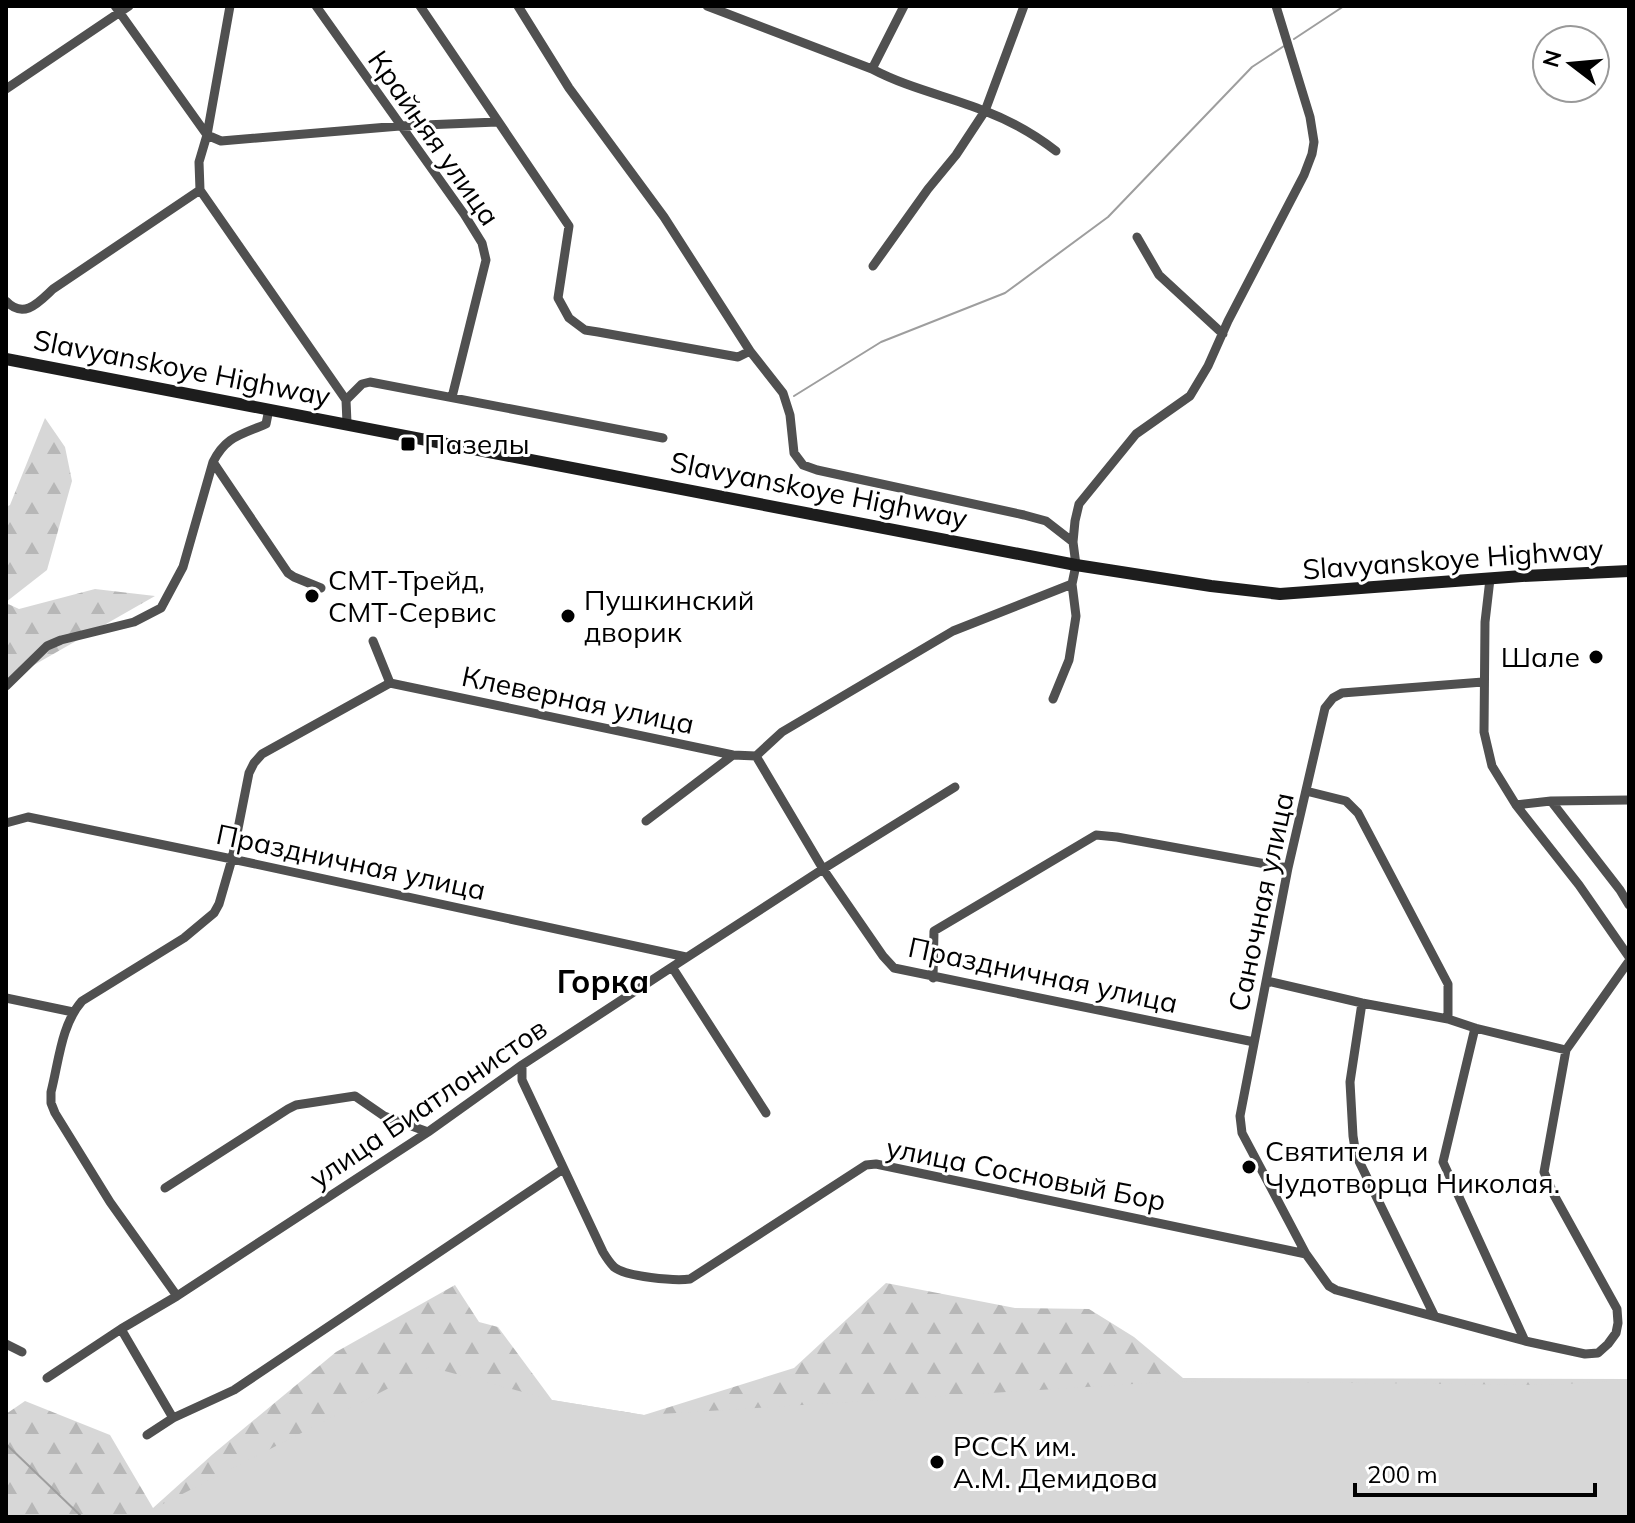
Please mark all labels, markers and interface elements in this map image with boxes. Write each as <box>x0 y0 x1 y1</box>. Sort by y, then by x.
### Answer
north arrow <box>1531 24 1611 104</box>
street label: Крайняя улица <box>361 43 508 232</box>
text: N <box>1536 47 1568 70</box>
street label: Slavyanskoye Highway <box>31 322 334 413</box>
place label: Пазелы <box>424 426 530 461</box>
marker: Пазелы <box>399 435 417 453</box>
street label: Slavyanskoye Highway <box>668 444 971 535</box>
street label: Slavyanskoye Highway <box>1301 531 1605 586</box>
place label: СМТ-Трейд, СМТ-Сервис <box>328 562 497 629</box>
place label: Пушкинский дворик <box>584 582 754 649</box>
marker: СМТ-Трейд, СМТ-Сервис <box>303 587 321 605</box>
marker: Пушкинский дворик <box>559 607 577 625</box>
place label: Шале <box>1501 639 1580 674</box>
marker: Шале <box>1587 648 1605 666</box>
street label: Клеверная улица <box>459 658 697 741</box>
street label: Саночная улица <box>1220 789 1301 1015</box>
street label: Праздничная улица <box>213 816 489 907</box>
street label: Праздничная улица <box>905 929 1181 1020</box>
district label: Горка <box>557 961 649 1001</box>
street label: улица Биатлонистов <box>302 1010 553 1195</box>
street label: улица Сосновый Бор <box>883 1129 1169 1218</box>
place label: Святителя и Чудотворца Николая. <box>1265 1133 1560 1200</box>
marker: Святителя и Чудотворца Николая. <box>1240 1158 1258 1176</box>
place label: РССК им. А.М. Демидова <box>953 1428 1158 1495</box>
scale bar <box>1355 1447 1595 1497</box>
marker: РССК им. А.М. Демидова <box>928 1453 946 1471</box>
text: 200 m <box>1367 1459 1438 1489</box>

